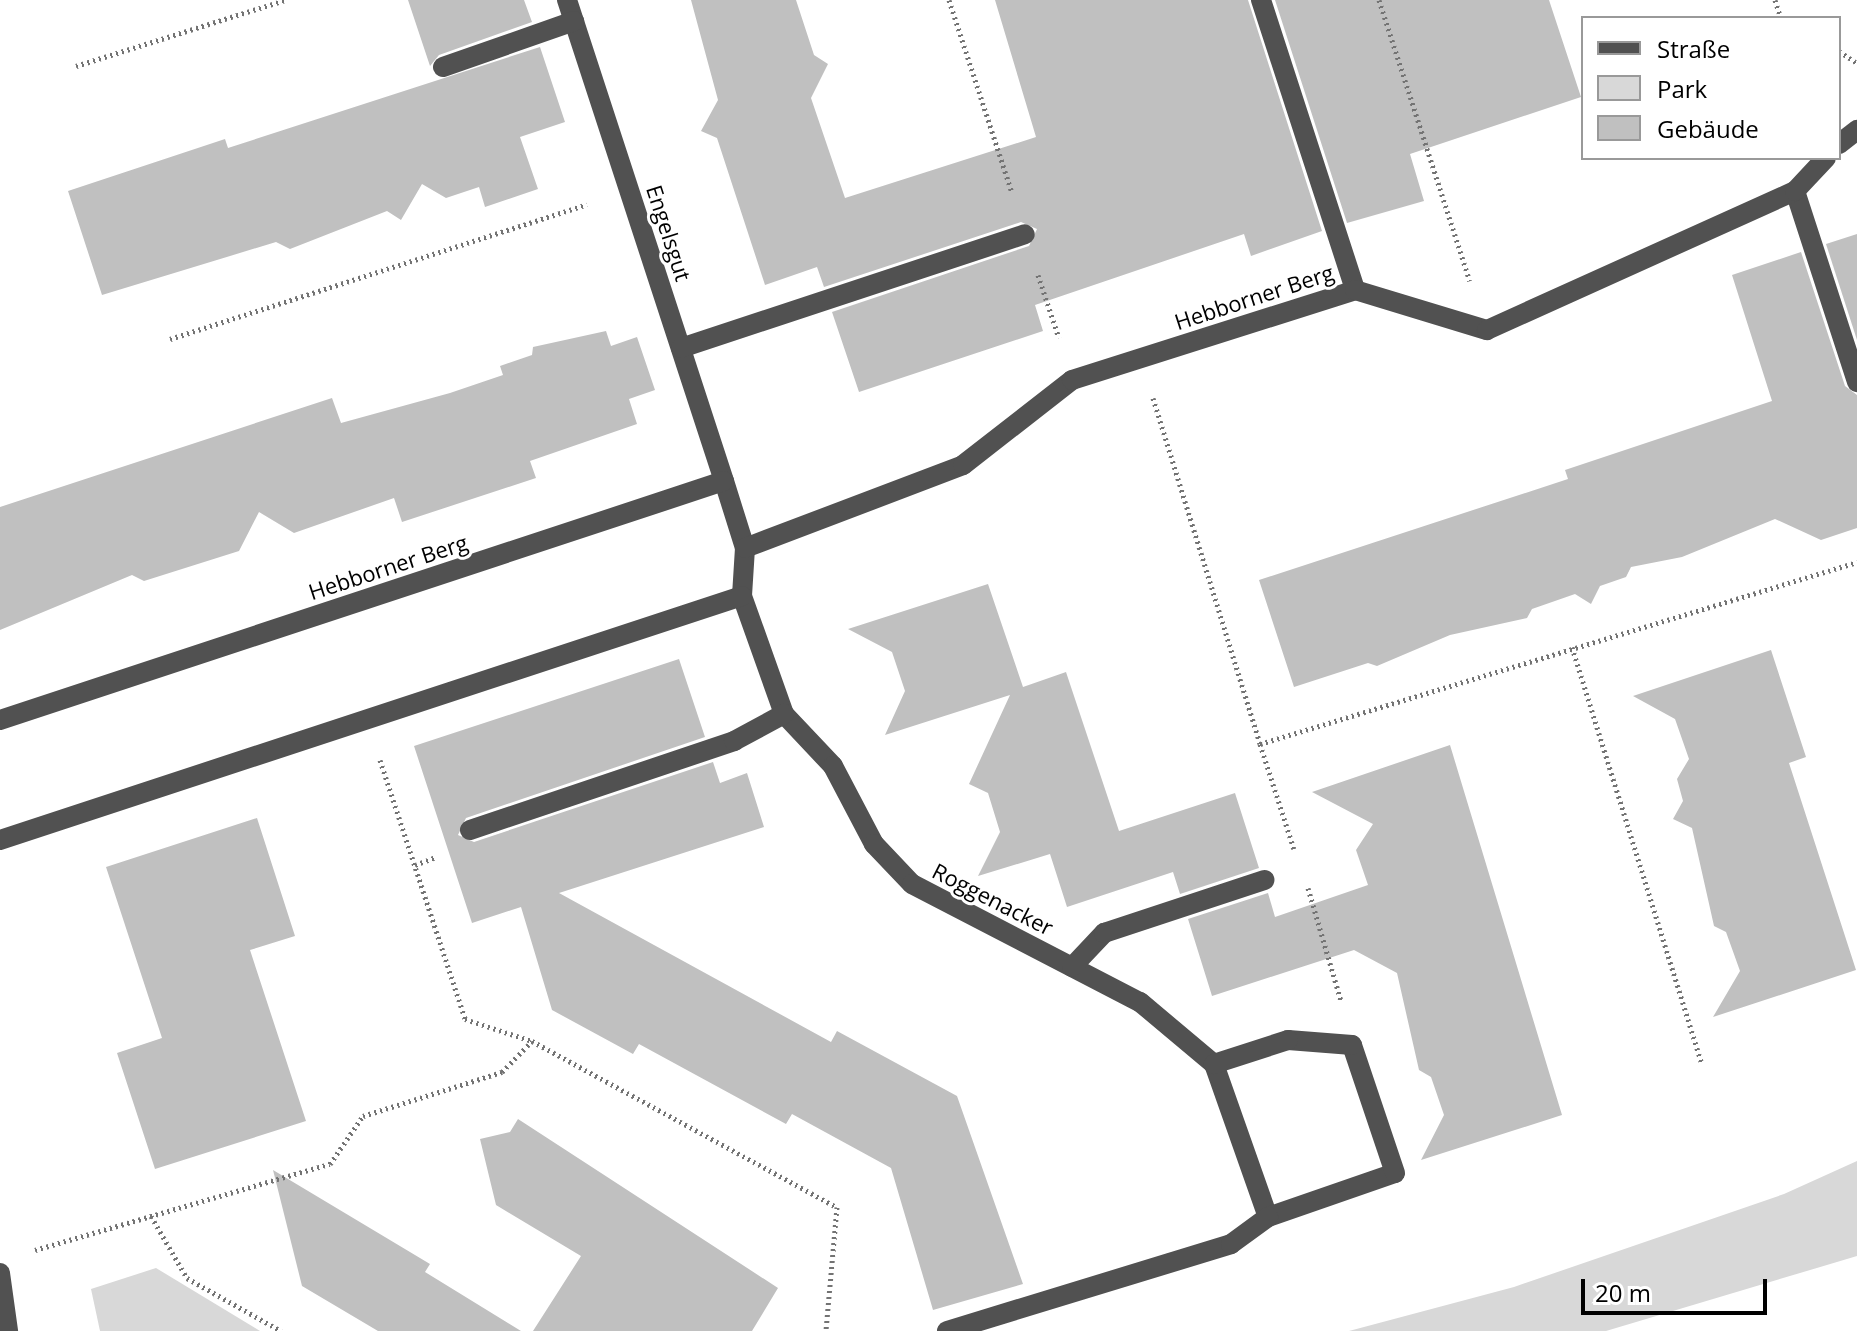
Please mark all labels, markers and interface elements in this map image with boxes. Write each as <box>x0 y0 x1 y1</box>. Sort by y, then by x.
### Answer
legend <box>1581 16 1841 160</box>
text: Straße <box>1657 32 1730 65</box>
text: Park <box>1657 72 1707 105</box>
text: Gebäude <box>1657 112 1759 145</box>
street label: Engelsgut <box>641 182 697 284</box>
street label: Hebborner Berg <box>1171 259 1337 335</box>
street label: Hebborner Berg <box>305 529 471 605</box>
street label: Roggenacker <box>928 857 1058 941</box>
scale bar <box>1585 1263 1771 1313</box>
text: 20 m <box>1595 1276 1651 1309</box>

